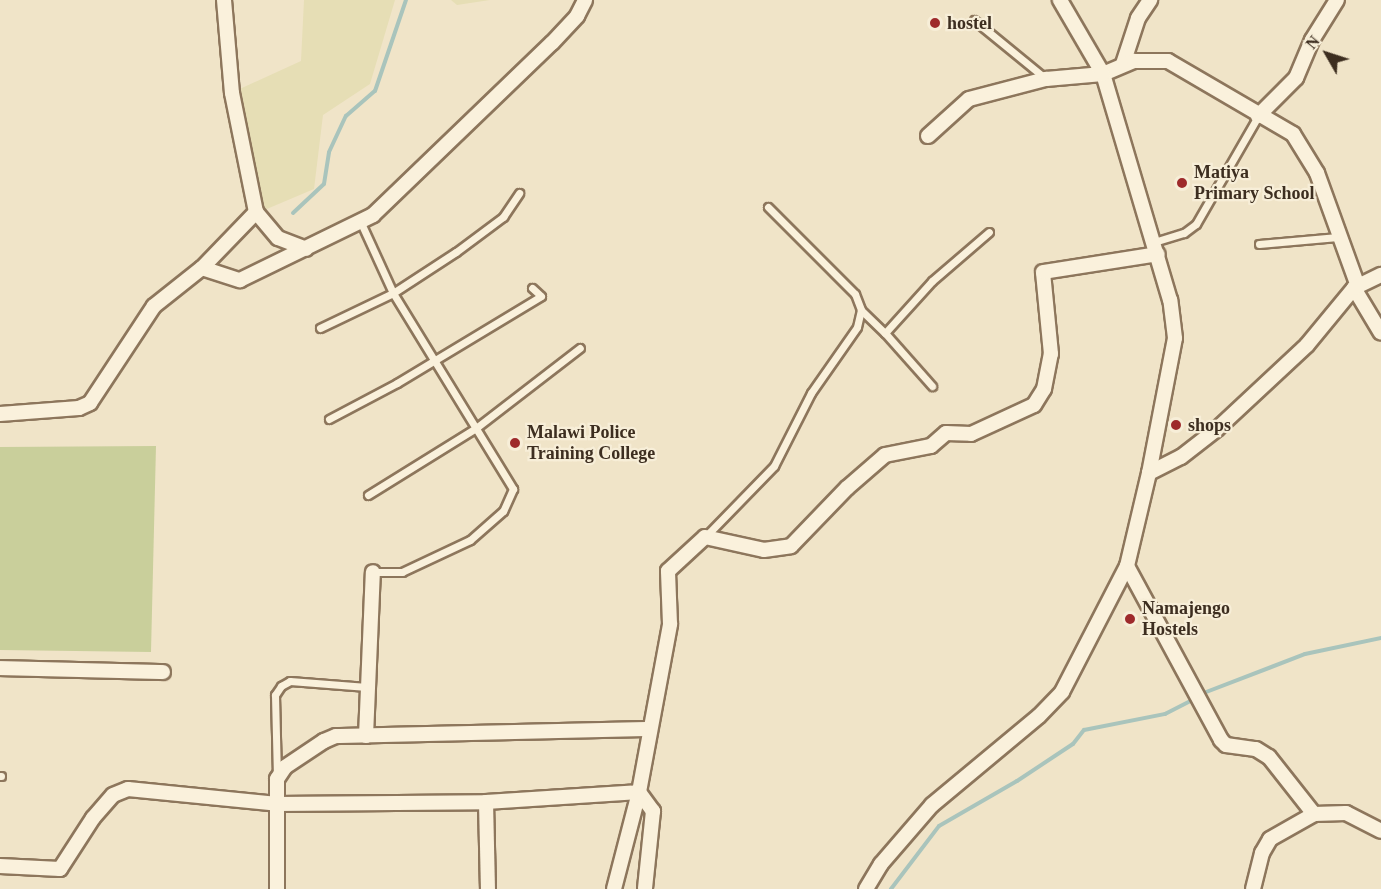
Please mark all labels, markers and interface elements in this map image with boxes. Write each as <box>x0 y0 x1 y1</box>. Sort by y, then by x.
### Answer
place label: hostel <box>947 12 992 34</box>
marker: hostel <box>928 16 942 30</box>
north arrow <box>1297 24 1357 84</box>
text: N <box>1302 33 1323 52</box>
place label: Matiya Primary School <box>1194 162 1314 204</box>
marker: Matiya Primary School <box>1175 176 1189 190</box>
place label: shops <box>1188 414 1231 436</box>
marker: shops <box>1169 418 1183 432</box>
place label: Malawi Police Training College <box>527 422 655 464</box>
marker: Malawi Police Training College <box>508 436 522 450</box>
place label: Namajengo Hostels <box>1142 598 1230 640</box>
marker: Namajengo Hostels <box>1123 612 1137 626</box>

